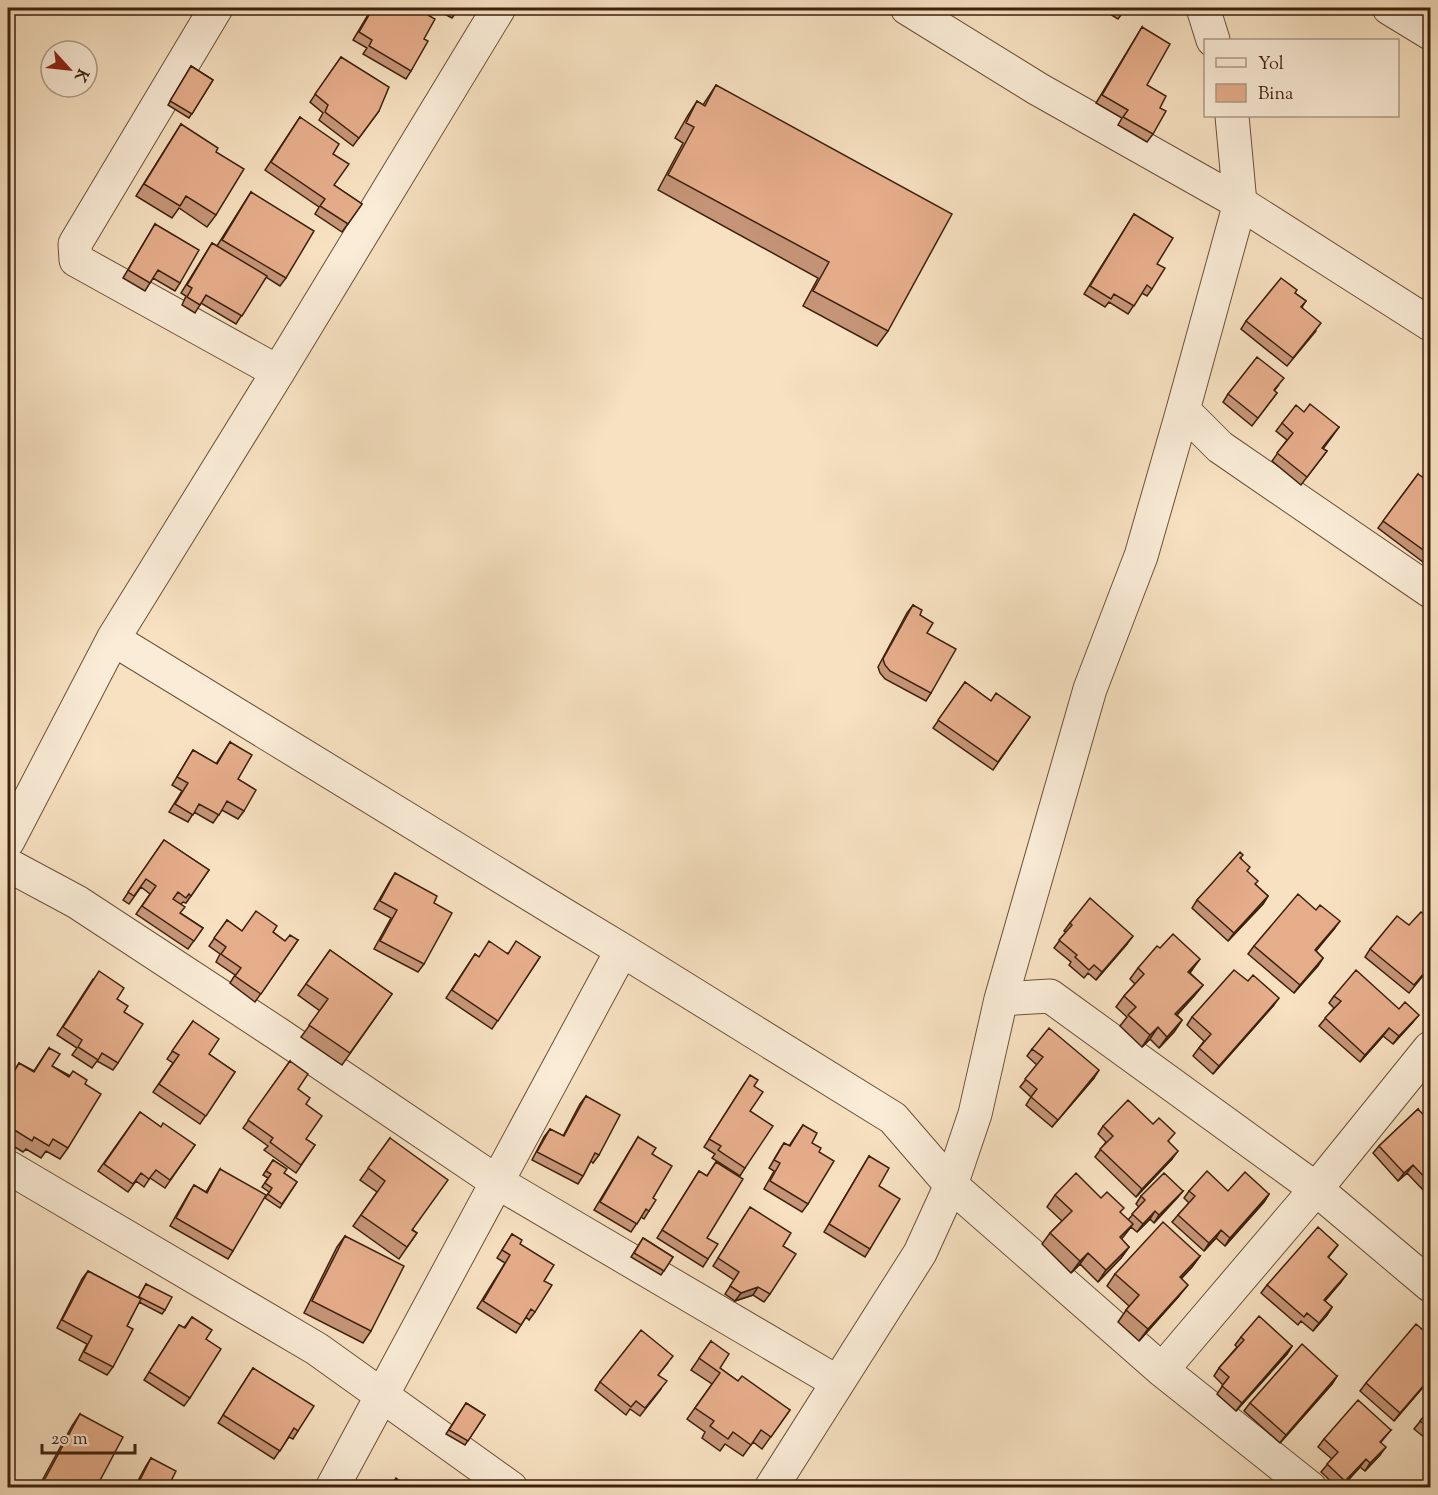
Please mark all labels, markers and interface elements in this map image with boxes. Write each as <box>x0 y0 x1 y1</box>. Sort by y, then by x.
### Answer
north arrow <box>39 39 99 99</box>
legend <box>1204 39 1399 117</box>
text: Yol <box>1258 52 1284 78</box>
text: K <box>67 64 93 85</box>
text: Bina <box>1258 82 1293 108</box>
scale bar <box>42 1417 135 1455</box>
text: 20 m <box>51 1427 88 1453</box>

